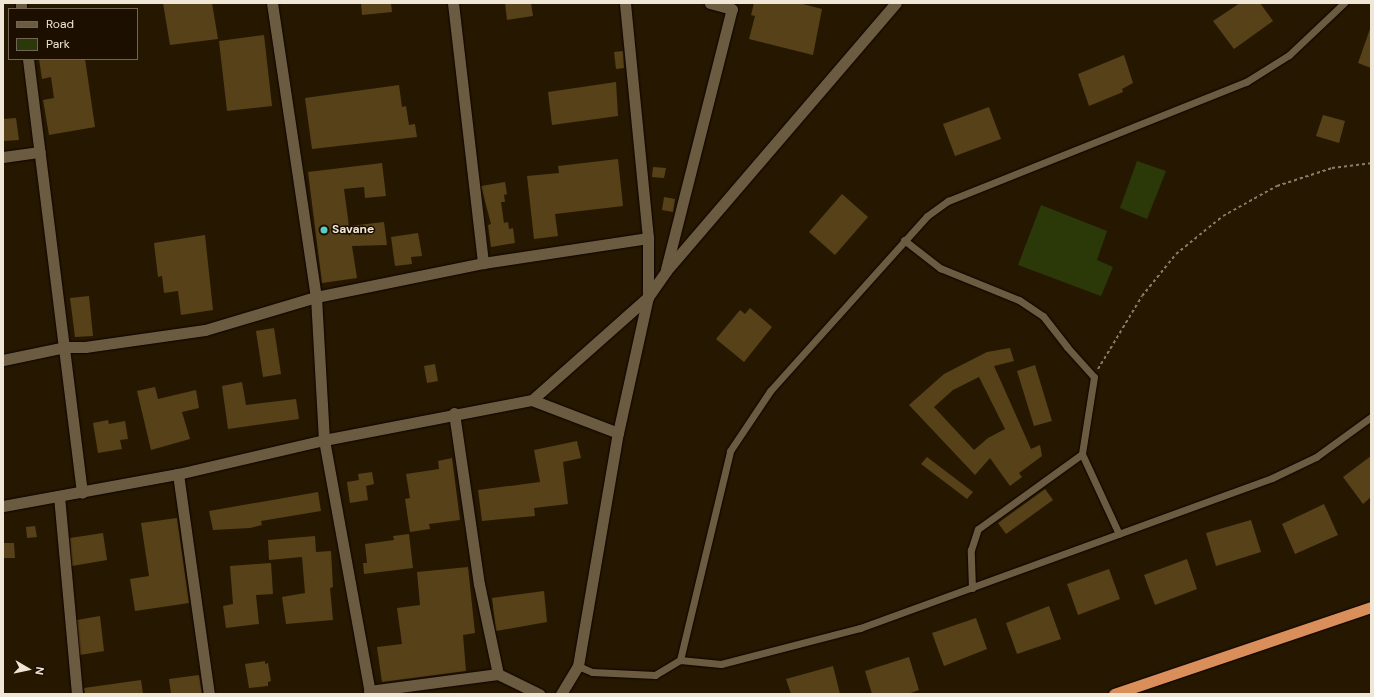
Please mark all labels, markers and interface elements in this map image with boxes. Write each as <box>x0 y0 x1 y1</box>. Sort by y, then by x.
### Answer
legend <box>8 8 138 60</box>
text: Road <box>46 16 74 32</box>
text: Park <box>46 36 70 52</box>
place label: Savane <box>332 223 374 237</box>
marker: Savane <box>319 225 329 235</box>
north arrow <box>8 649 48 689</box>
text: N <box>32 666 47 676</box>

